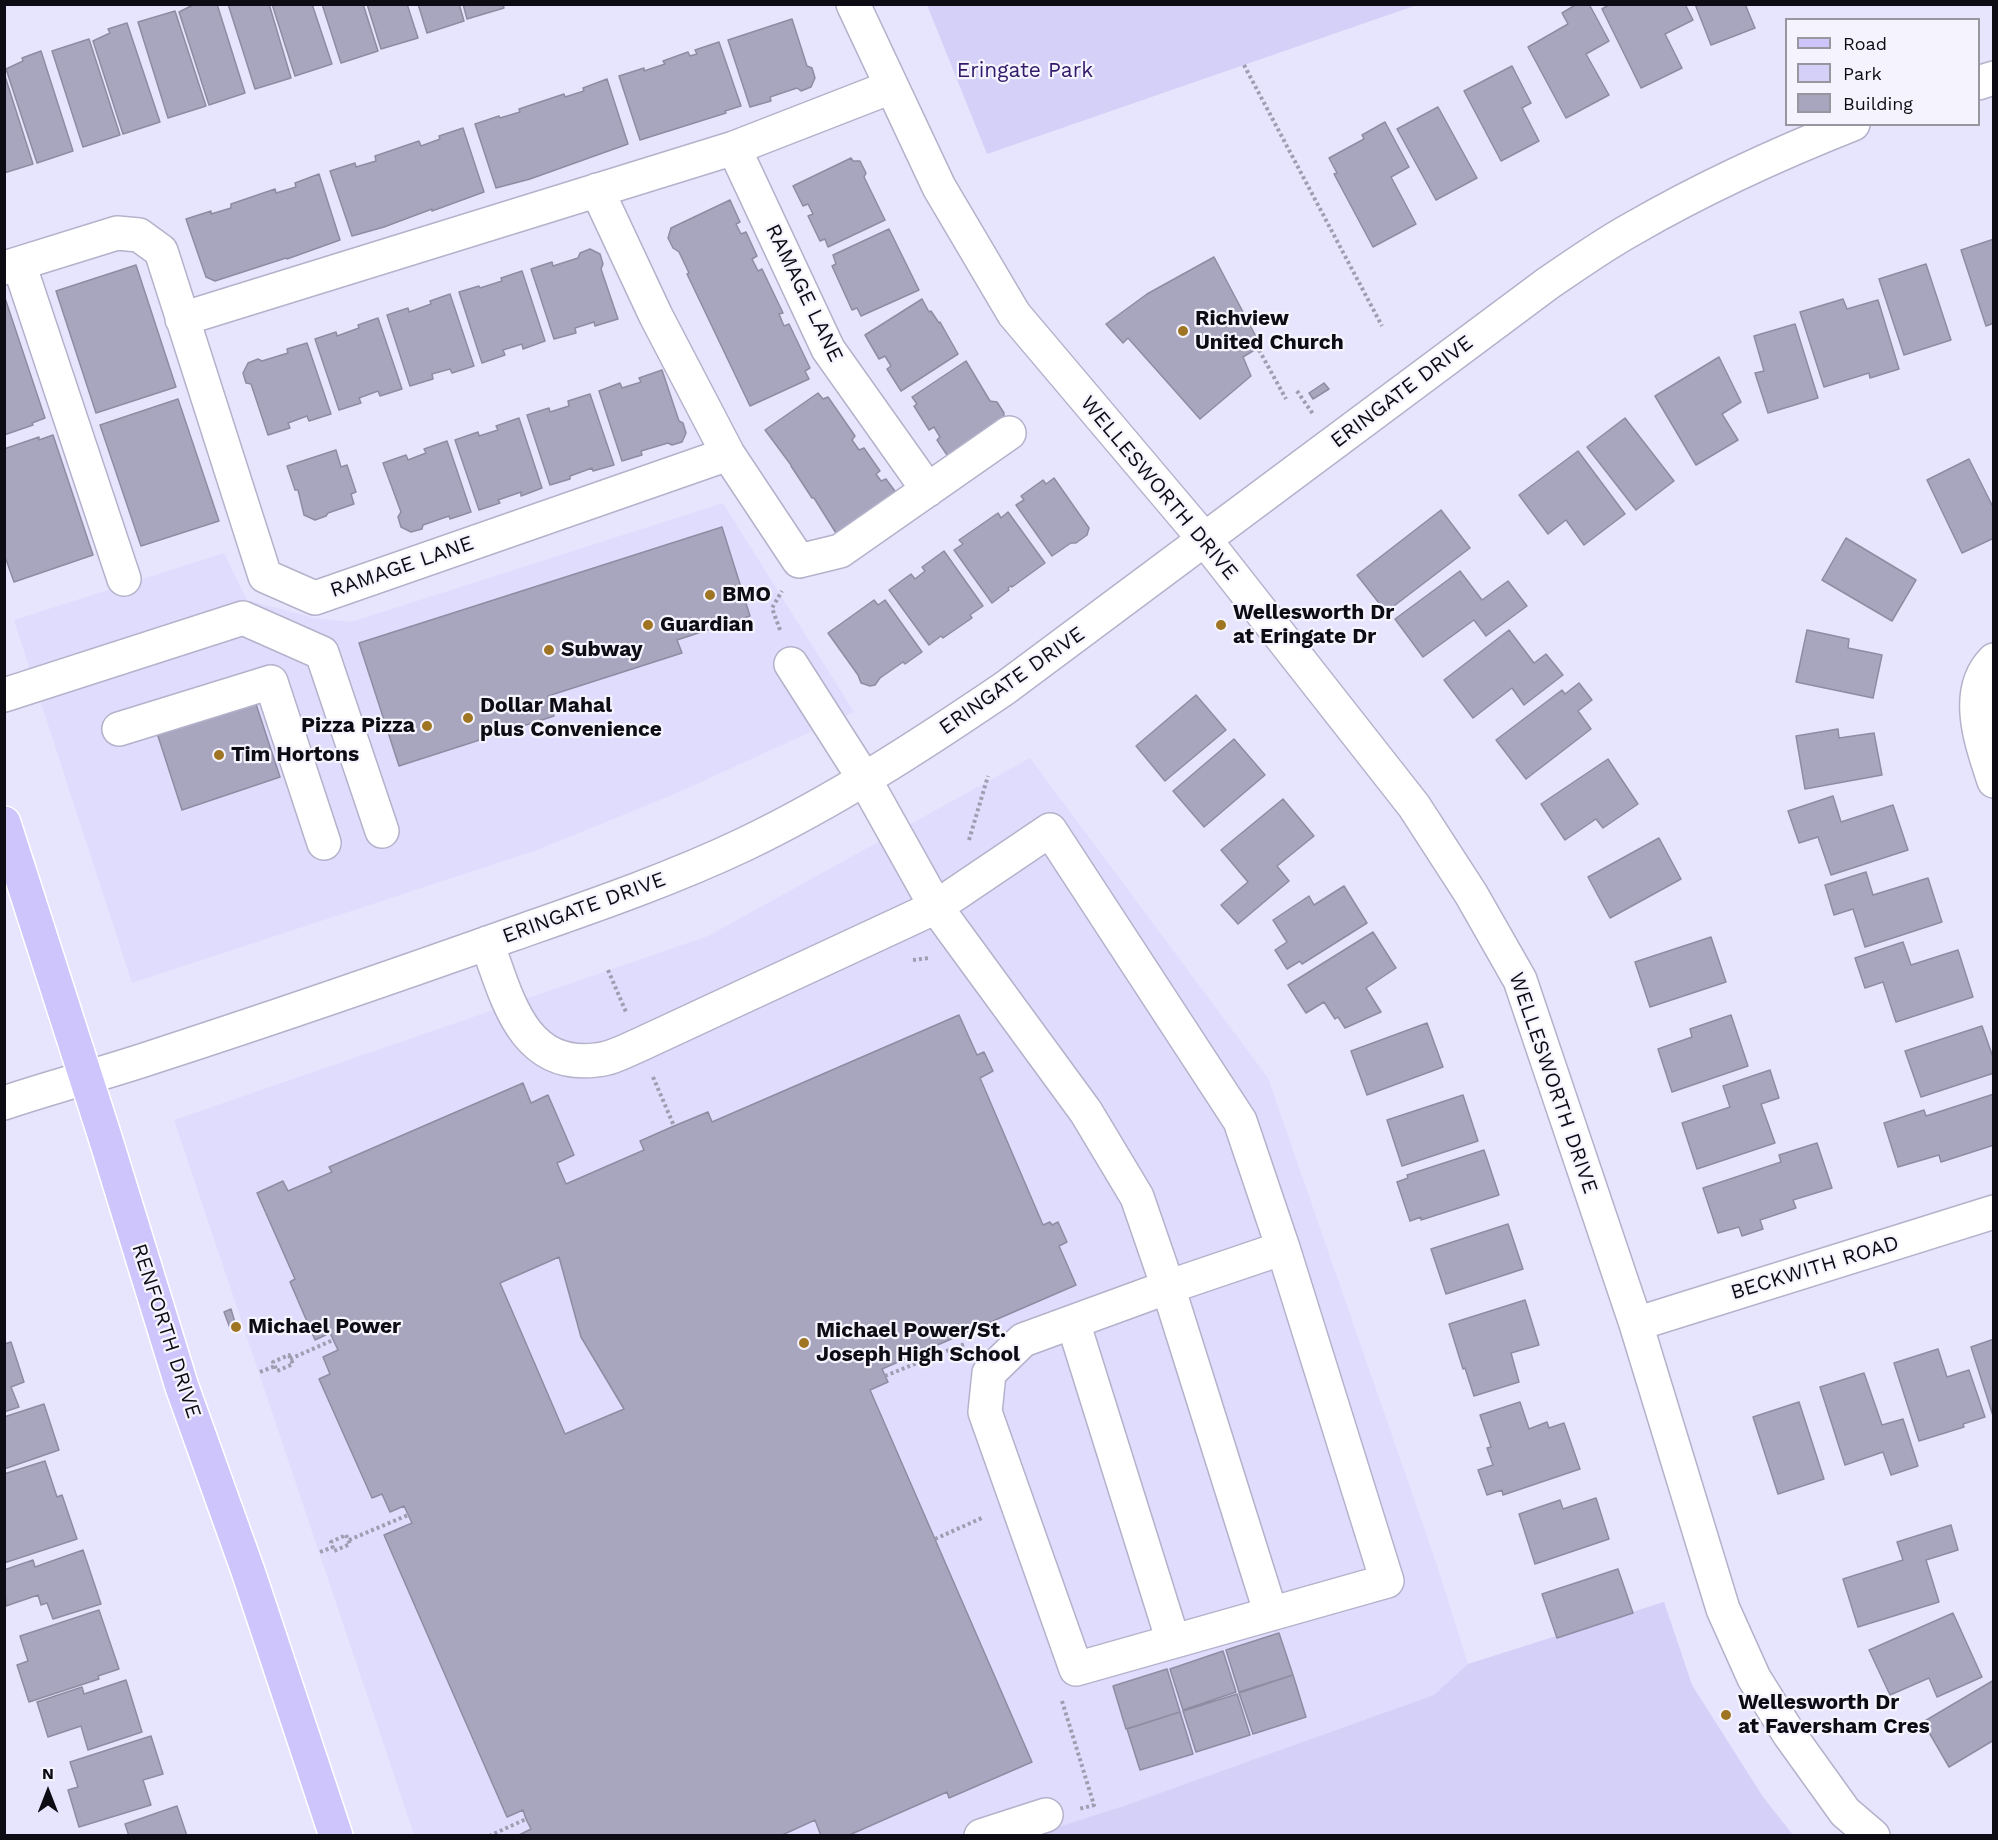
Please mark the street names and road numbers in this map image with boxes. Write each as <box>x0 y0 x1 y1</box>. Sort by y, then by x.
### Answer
street label: RAMAGE LANE <box>760 220 848 366</box>
street label: ERINGATE DRIVE <box>1326 330 1478 454</box>
street label: WELLESWORTH DRIVE <box>1075 391 1243 585</box>
street label: RAMAGE LANE <box>327 531 477 603</box>
street label: ERINGATE DRIVE <box>934 621 1090 741</box>
street label: ERINGATE DRIVE <box>499 867 669 949</box>
street label: WELLESWORTH DRIVE <box>1503 969 1603 1197</box>
street label: BECKWITH ROAD <box>1728 1230 1902 1306</box>
street label: RENFORTH DRIVE <box>126 1240 206 1422</box>

